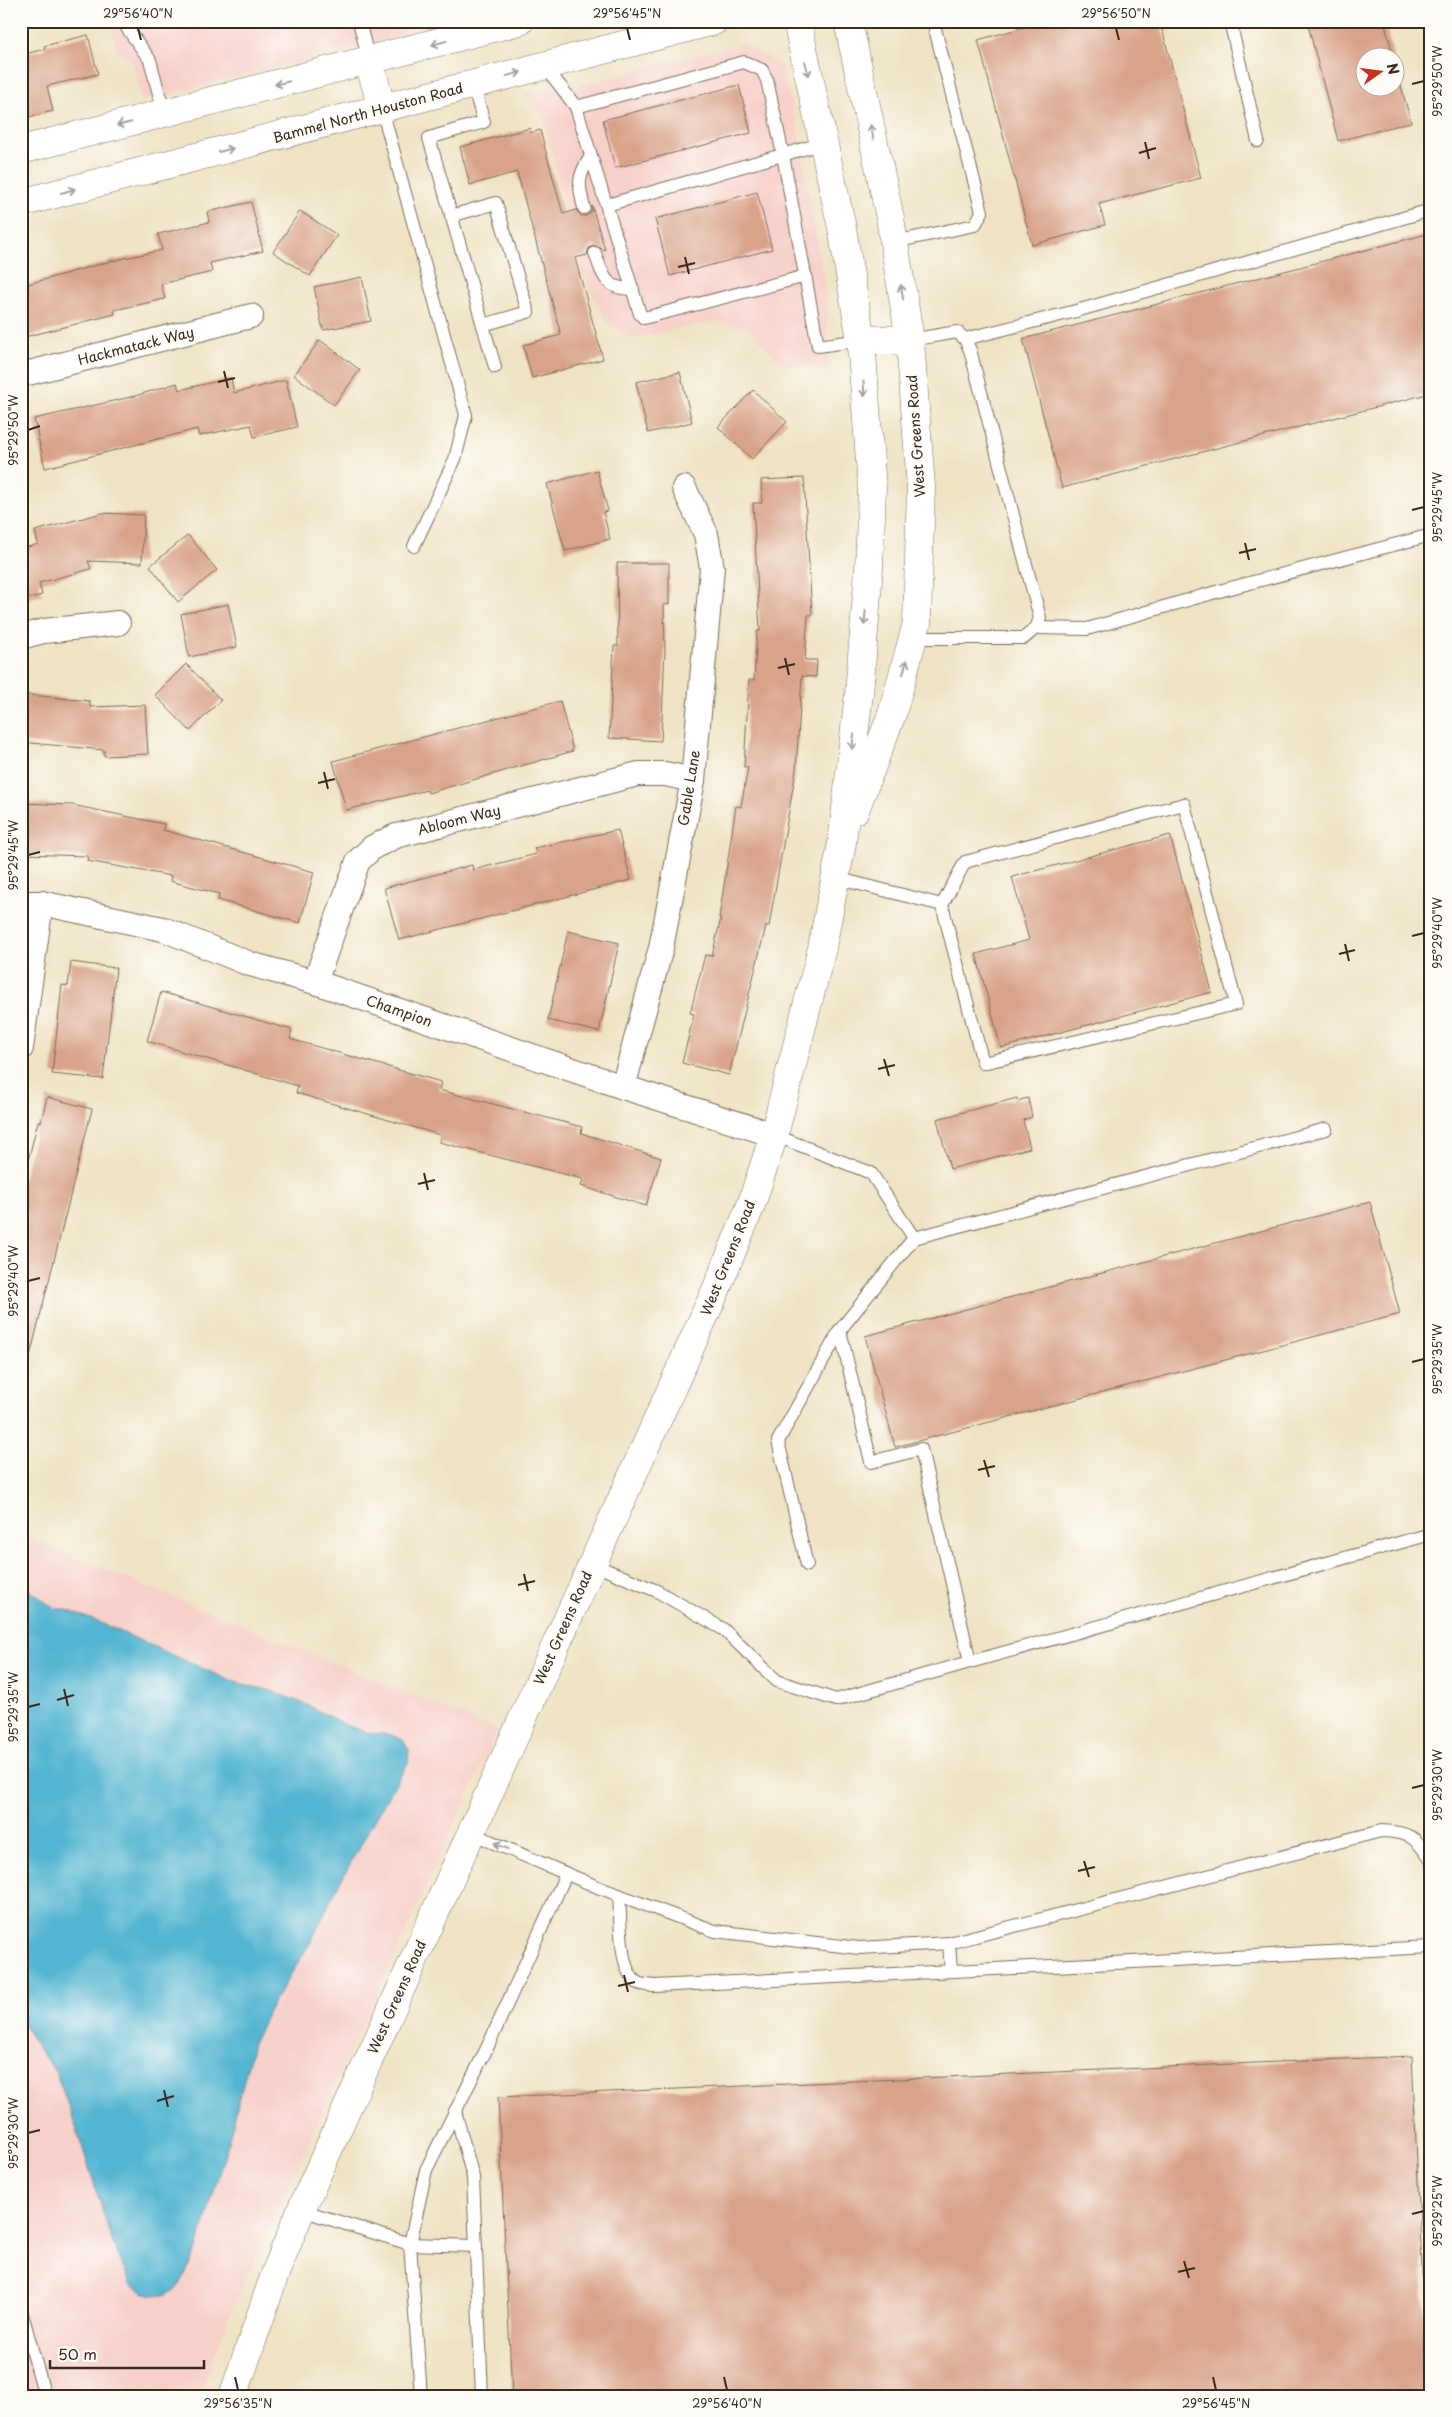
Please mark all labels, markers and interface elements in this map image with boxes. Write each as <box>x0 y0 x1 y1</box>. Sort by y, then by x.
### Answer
text: 29°56'40"N <box>103 4 173 22</box>
text: 29°56'45"N <box>593 4 661 22</box>
text: 29°56'50"N <box>1081 4 1151 22</box>
one-way arrow <box>431 38 447 48</box>
text: 95°29'50"W <box>1428 45 1446 117</box>
north arrow <box>1354 48 1404 98</box>
one-way arrow <box>803 60 812 76</box>
text: N <box>1382 61 1405 77</box>
one-way arrow <box>505 69 521 78</box>
street label: Bammel North Houston Road <box>270 77 465 148</box>
one-way arrow <box>274 79 290 89</box>
one-way arrow <box>117 119 133 129</box>
one-way arrow <box>866 124 876 140</box>
one-way arrow <box>217 144 233 154</box>
one-way arrow <box>60 185 76 195</box>
one-way arrow <box>897 284 907 300</box>
street label: Hackmatack Way <box>76 321 196 370</box>
street label: West Greens Road <box>901 374 930 498</box>
one-way arrow <box>860 381 869 397</box>
text: 95°29'50"W <box>4 394 22 466</box>
text: 95°29'45"W <box>1428 471 1446 542</box>
one-way arrow <box>860 610 870 626</box>
one-way arrow <box>901 659 910 675</box>
one-way arrow <box>848 733 858 749</box>
street label: Gable Lane <box>672 748 705 827</box>
street label: Abloom Way <box>415 799 503 840</box>
text: 95°29'45"W <box>4 819 22 890</box>
text: 95°29'40"W <box>1428 897 1446 969</box>
street label: Champion <box>363 989 435 1032</box>
street label: West Greens Road <box>695 1197 760 1319</box>
text: 95°29'40"W <box>4 1245 22 1317</box>
text: 95°29'35"W <box>1428 1323 1446 1394</box>
street label: West Greens Road <box>528 1567 597 1688</box>
text: 95°29'35"W <box>4 1671 22 1742</box>
text: 95°29'30"W <box>1428 1748 1446 1821</box>
one-way arrow <box>494 1841 509 1851</box>
street label: West Greens Road <box>362 1936 431 2057</box>
text: 95°29'30"W <box>4 2096 22 2169</box>
text: 95°29'25"W <box>1428 2175 1446 2247</box>
scale bar <box>50 2337 204 2369</box>
text: 50 m <box>58 2342 97 2365</box>
text: 29°56'35"N <box>204 2394 272 2412</box>
text: 29°56'40"N <box>692 2394 762 2412</box>
text: 29°56'45"N <box>1182 2394 1250 2412</box>

